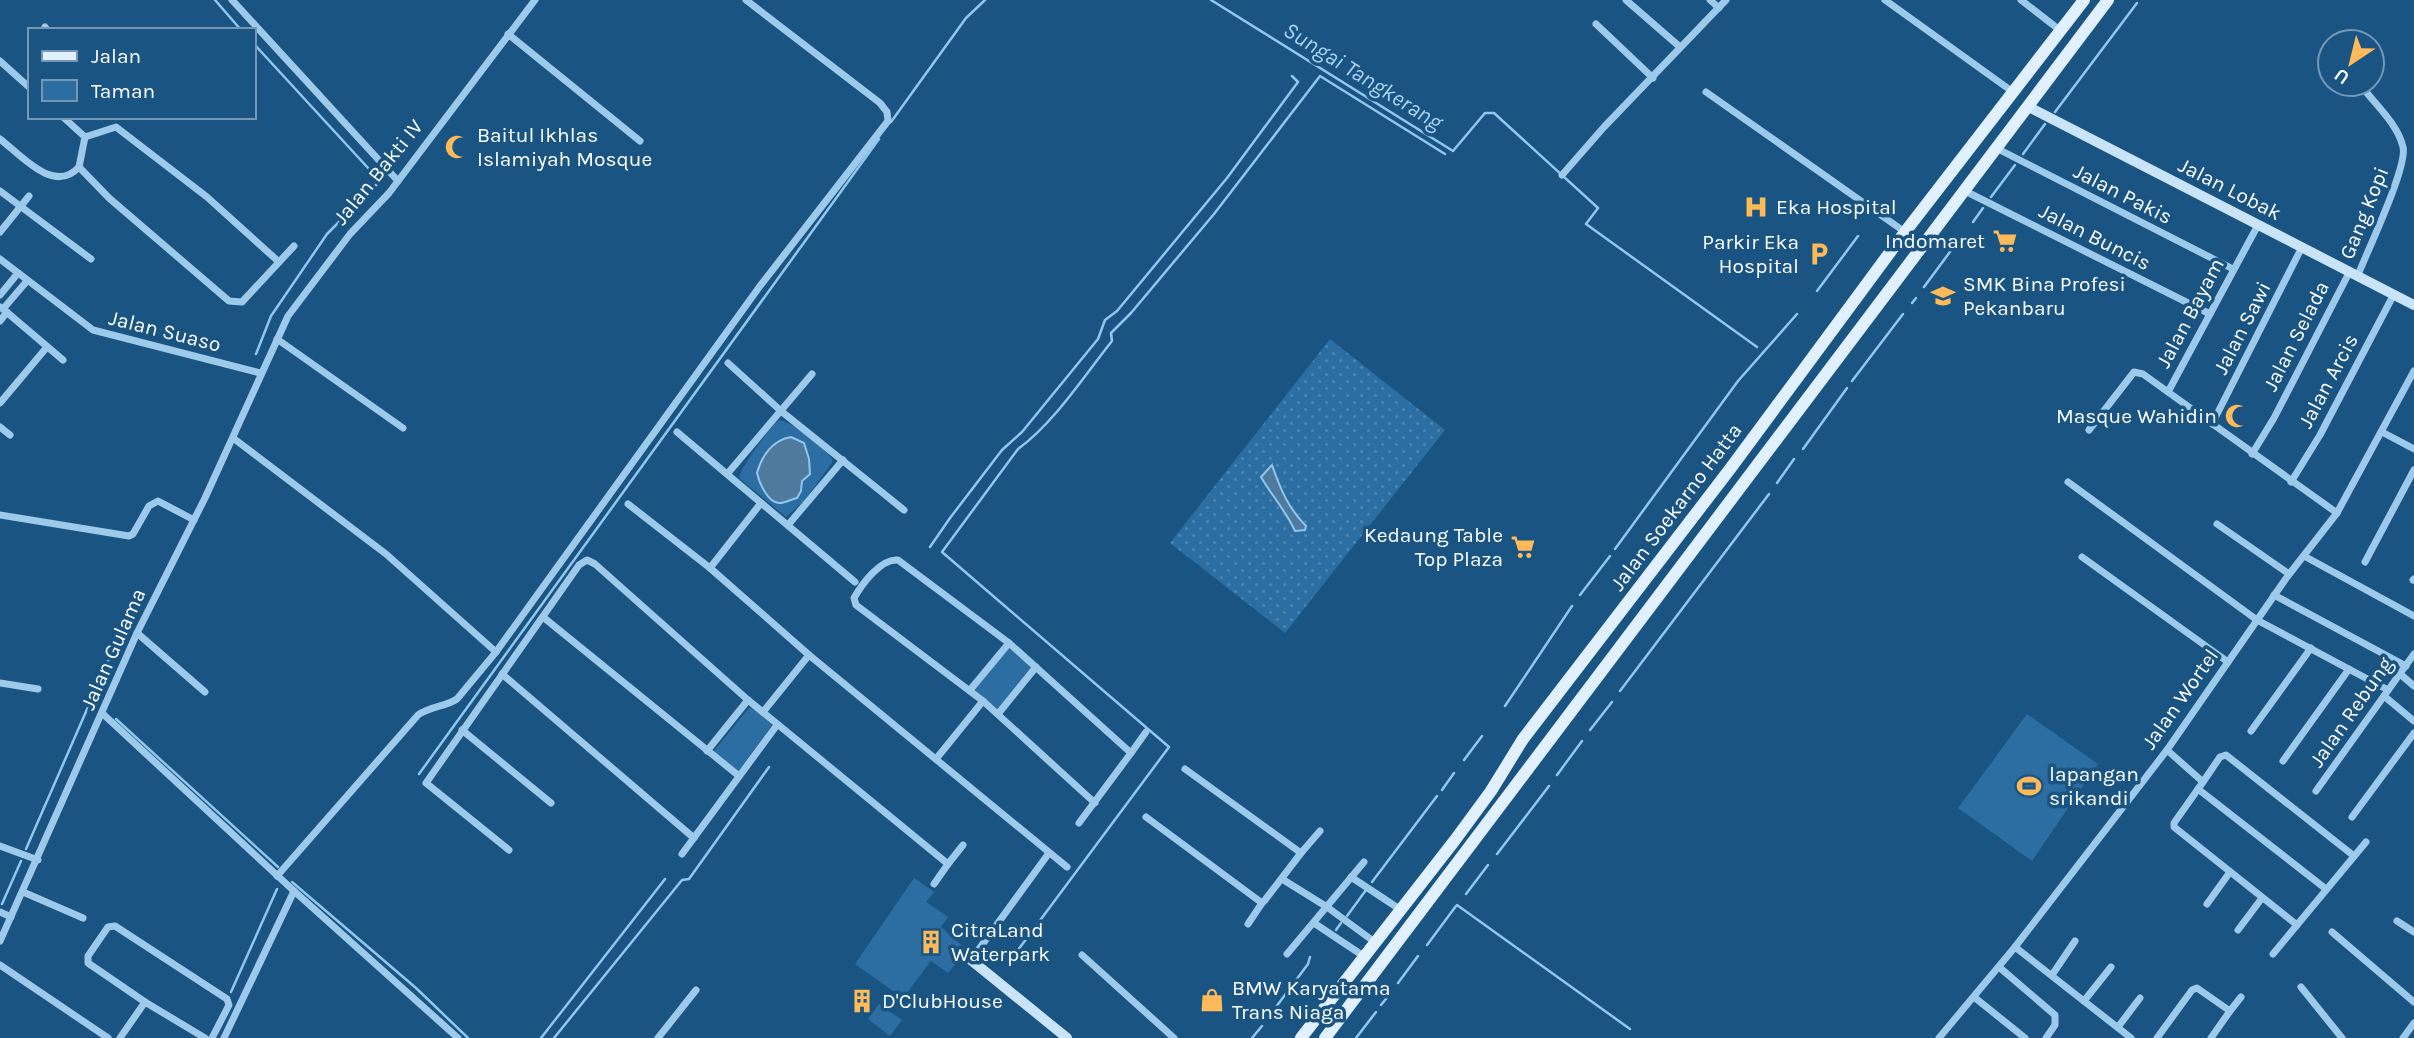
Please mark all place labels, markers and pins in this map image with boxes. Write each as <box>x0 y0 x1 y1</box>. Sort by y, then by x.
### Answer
place label: Baitul Ikhlas Islamiyah Mosque <box>477 123 652 171</box>
mosque icon: Baitul Ikhlas Islamiyah Mosque <box>443 133 471 161</box>
hospital icon: Eka Hospital <box>1742 193 1770 221</box>
place label: Eka Hospital <box>1776 195 1897 219</box>
supermarket icon: Indomaret <box>1991 227 2019 255</box>
place label: Indomaret <box>1885 229 1985 253</box>
place label: Parkir Eka Hospital <box>1702 230 1799 278</box>
parking icon: Parkir Eka Hospital <box>1805 240 1833 268</box>
place label: SMK Bina Profesi Pekanbaru <box>1963 272 2126 320</box>
school or university icon: SMK Bina Profesi Pekanbaru <box>1929 282 1957 310</box>
mosque icon: Masque Wahidin <box>2223 402 2251 430</box>
place label: Masque Wahidin <box>2056 404 2217 428</box>
place label: Kedaung Table Top Plaza <box>1364 523 1503 571</box>
supermarket icon: Kedaung Table Top Plaza <box>1509 533 1537 561</box>
place label: lapangan srikandi <box>2049 762 2139 810</box>
sports icon: lapangan srikandi <box>2015 772 2043 800</box>
place label: CitraLand Waterpark <box>951 918 1050 966</box>
building icon: CitraLand Waterpark <box>917 928 945 956</box>
place label: BMW Karyatama Trans Niaga <box>1232 976 1391 1024</box>
shop icon: BMW Karyatama Trans Niaga <box>1198 986 1226 1014</box>
building icon: D'ClubHouse <box>848 987 876 1015</box>
place label: D'ClubHouse <box>882 989 1003 1013</box>

